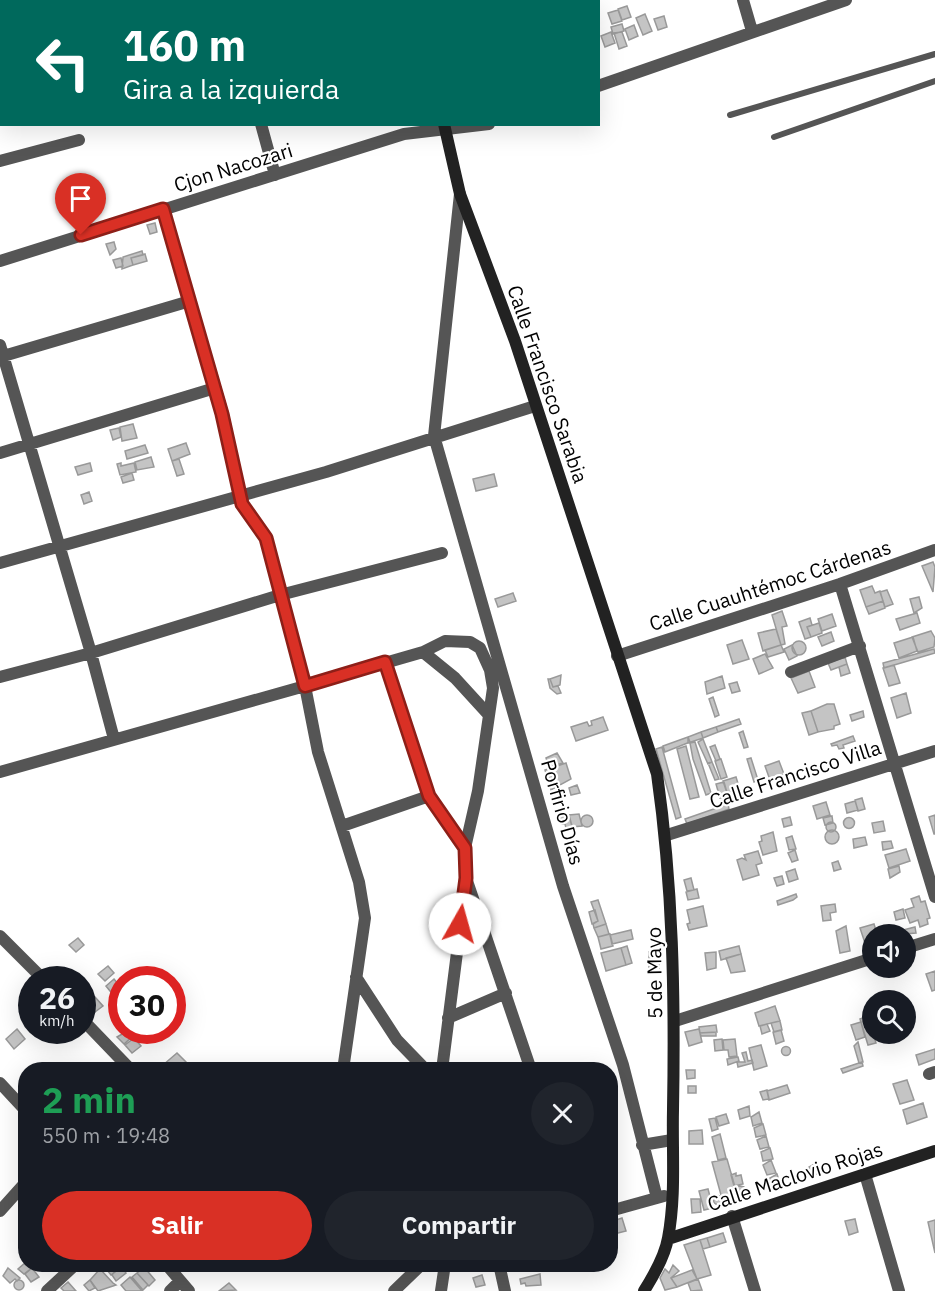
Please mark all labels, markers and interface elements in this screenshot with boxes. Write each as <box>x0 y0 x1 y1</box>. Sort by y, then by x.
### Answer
text: 160 m <box>123 18 246 73</box>
icon: left <box>24 24 102 102</box>
text: Gira a la izquierda <box>123 71 339 106</box>
street label: Cjon Nacozari <box>170 136 296 198</box>
pin <box>55 173 106 235</box>
icon: arrive <box>64 182 97 215</box>
street label: Calle Francisco Sarabia <box>501 281 595 487</box>
street label: Calle Cuauhtémoc Cárdenas <box>646 533 894 637</box>
street label: Calle Francisco Villa <box>706 733 885 814</box>
street label: Porfirio Días <box>535 756 591 868</box>
position arrow <box>428 892 492 956</box>
map controls <box>862 924 916 1044</box>
button: sound <box>862 924 916 978</box>
street label: 5 de Mayo <box>640 927 668 1019</box>
speed limit sign: 30 <box>108 966 186 1044</box>
text: 26 <box>39 978 75 1017</box>
button: search <box>862 990 916 1044</box>
text: km/h <box>39 1011 75 1030</box>
text: 2 min <box>42 1076 136 1123</box>
button: close <box>531 1082 594 1145</box>
text: 550 m · 19:48 <box>42 1122 170 1149</box>
street label: Calle Maclovio Rojas <box>704 1135 886 1217</box>
button: Salir <box>42 1191 312 1260</box>
button: Compartir <box>324 1191 594 1260</box>

